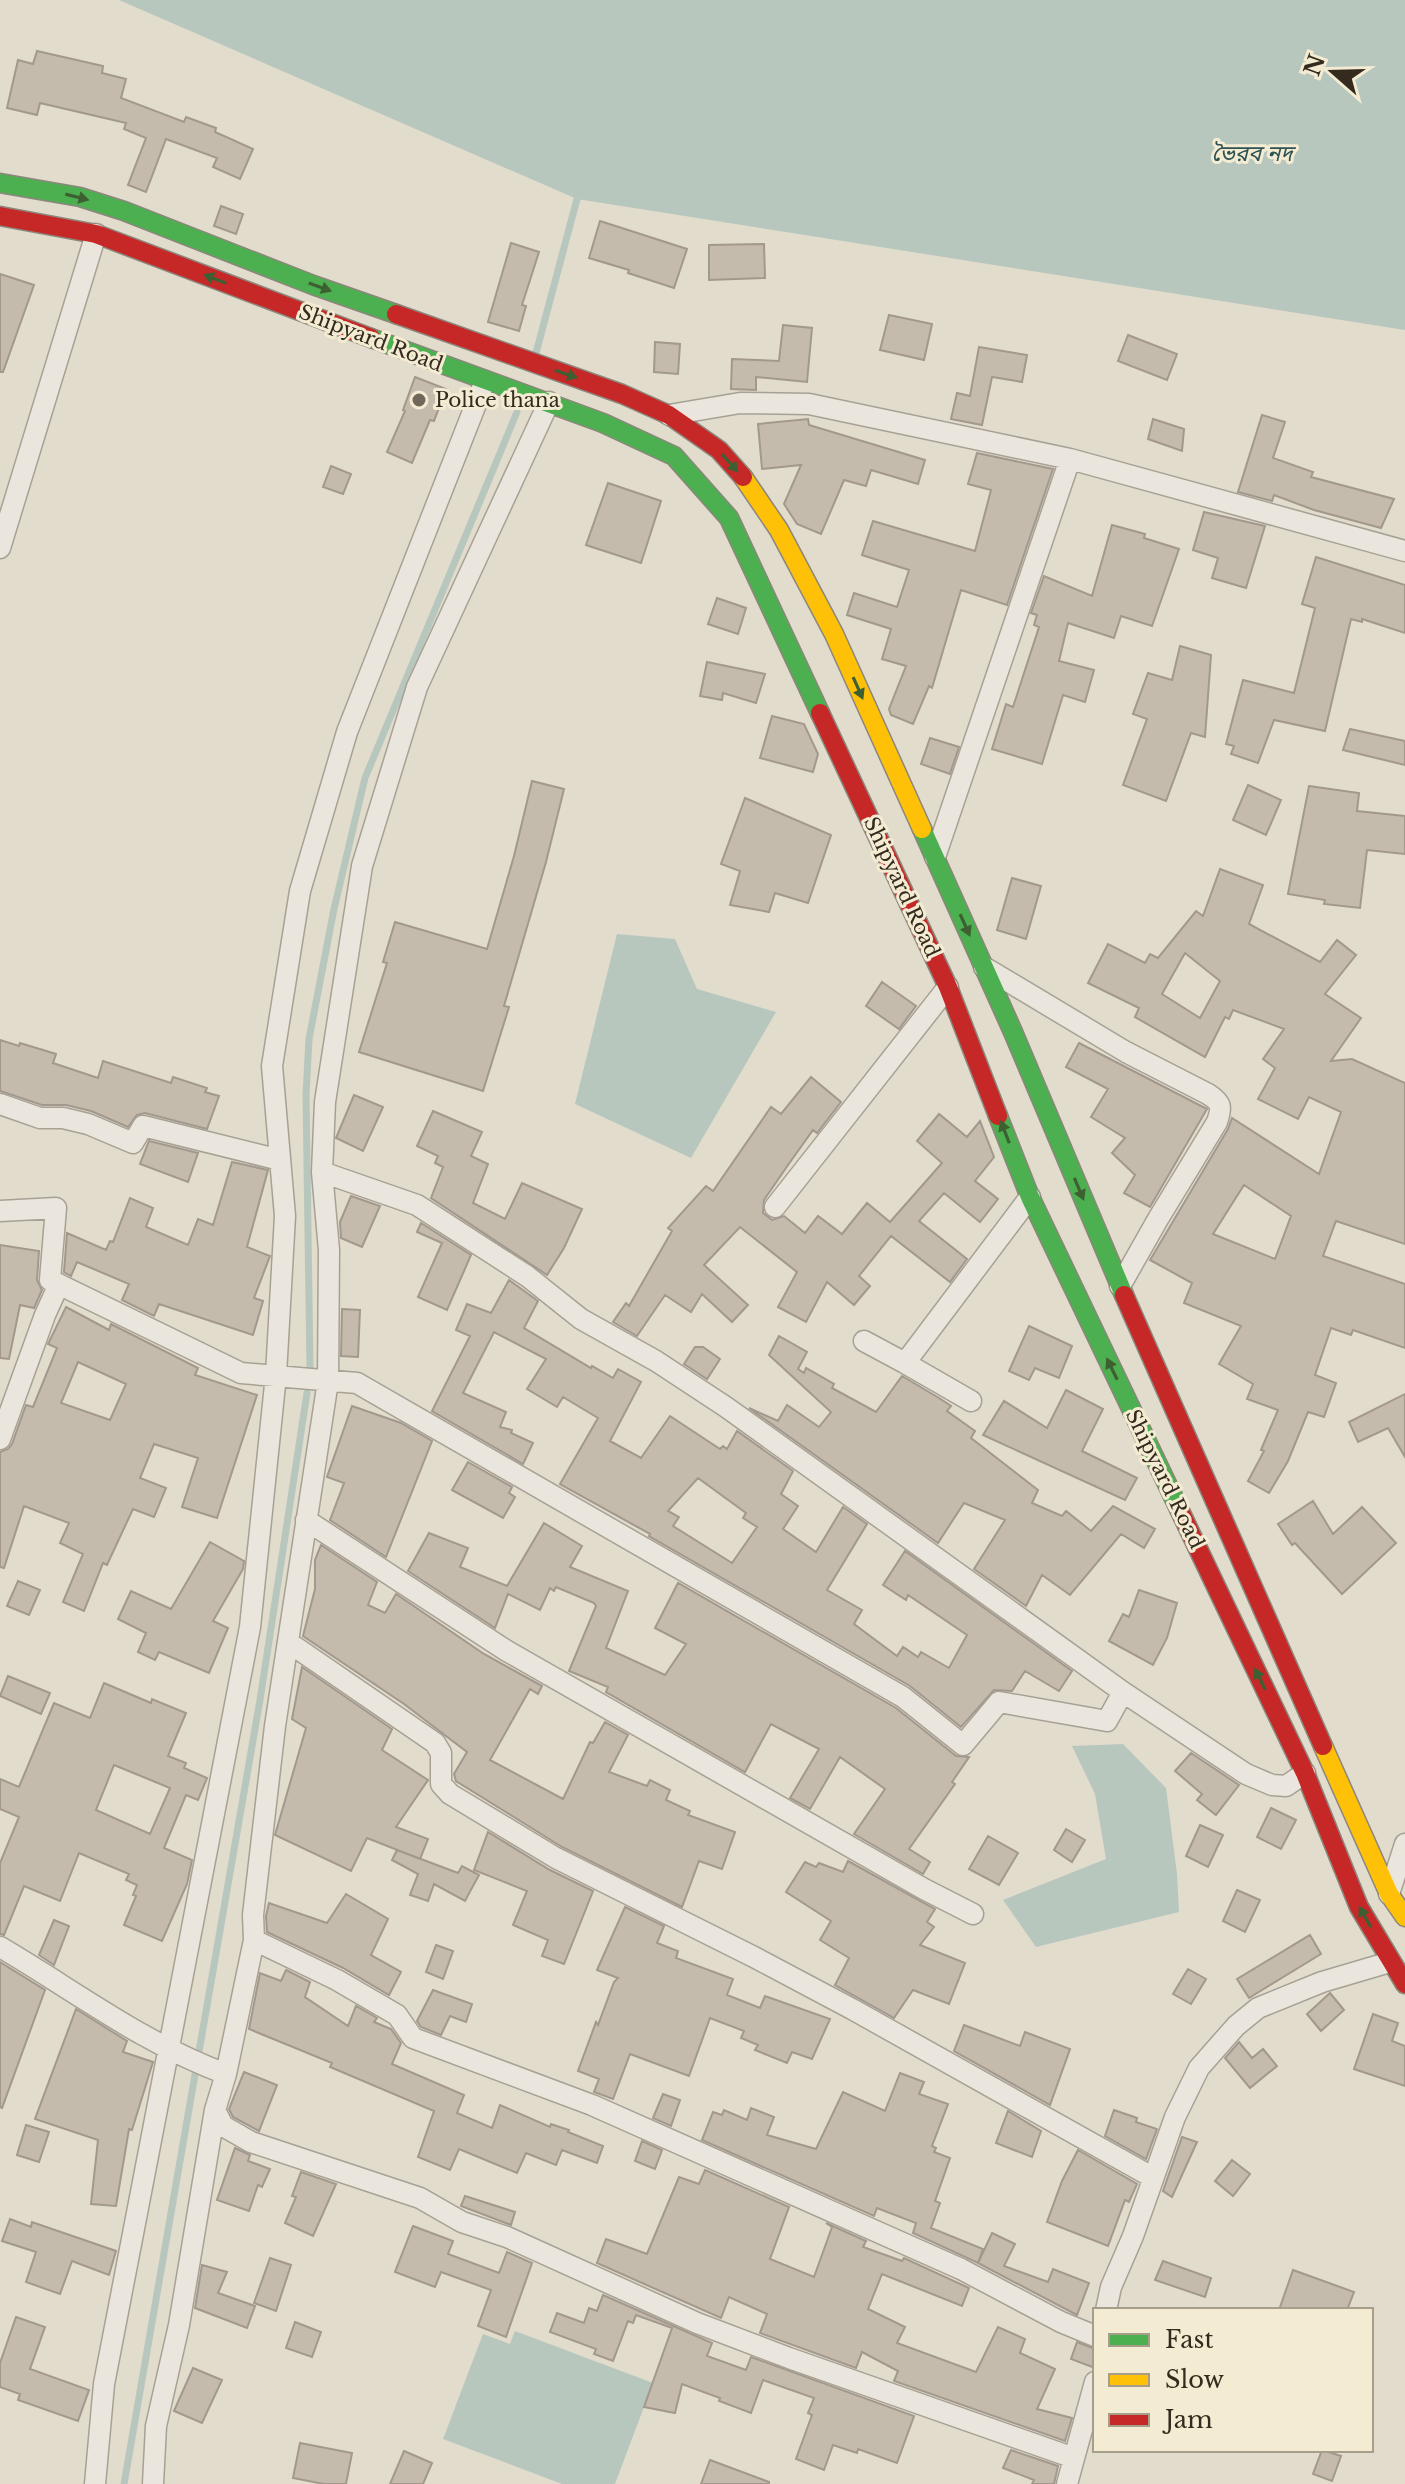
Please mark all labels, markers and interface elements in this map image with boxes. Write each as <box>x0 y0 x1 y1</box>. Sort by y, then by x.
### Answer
north arrow <box>1293 32 1373 112</box>
text: N <box>1298 51 1331 80</box>
water label: ভৈরব নদ <box>1211 140 1296 167</box>
one-way arrow <box>64 191 89 204</box>
one-way arrow <box>203 272 227 285</box>
one-way arrow <box>309 281 333 294</box>
street label: Shipyard Road <box>296 300 446 376</box>
one-way arrow <box>554 368 578 380</box>
place label: Police thana <box>435 388 561 412</box>
marker: Police thana <box>410 391 428 409</box>
one-way arrow <box>720 453 738 472</box>
one-way arrow <box>851 676 865 700</box>
street label: Shipyard Road <box>859 813 945 961</box>
one-way arrow <box>958 913 972 937</box>
one-way arrow <box>998 1120 1011 1144</box>
one-way arrow <box>1073 1177 1086 1201</box>
one-way arrow <box>1105 1357 1119 1381</box>
street label: Shipyard Road <box>1121 1405 1209 1553</box>
one-way arrow <box>1253 1668 1267 1691</box>
one-way arrow <box>1359 1906 1373 1928</box>
legend <box>1093 2308 1373 2452</box>
text: Fast <box>1165 2325 1213 2354</box>
text: Slow <box>1165 2365 1224 2394</box>
text: Jam <box>1162 2405 1213 2434</box>

